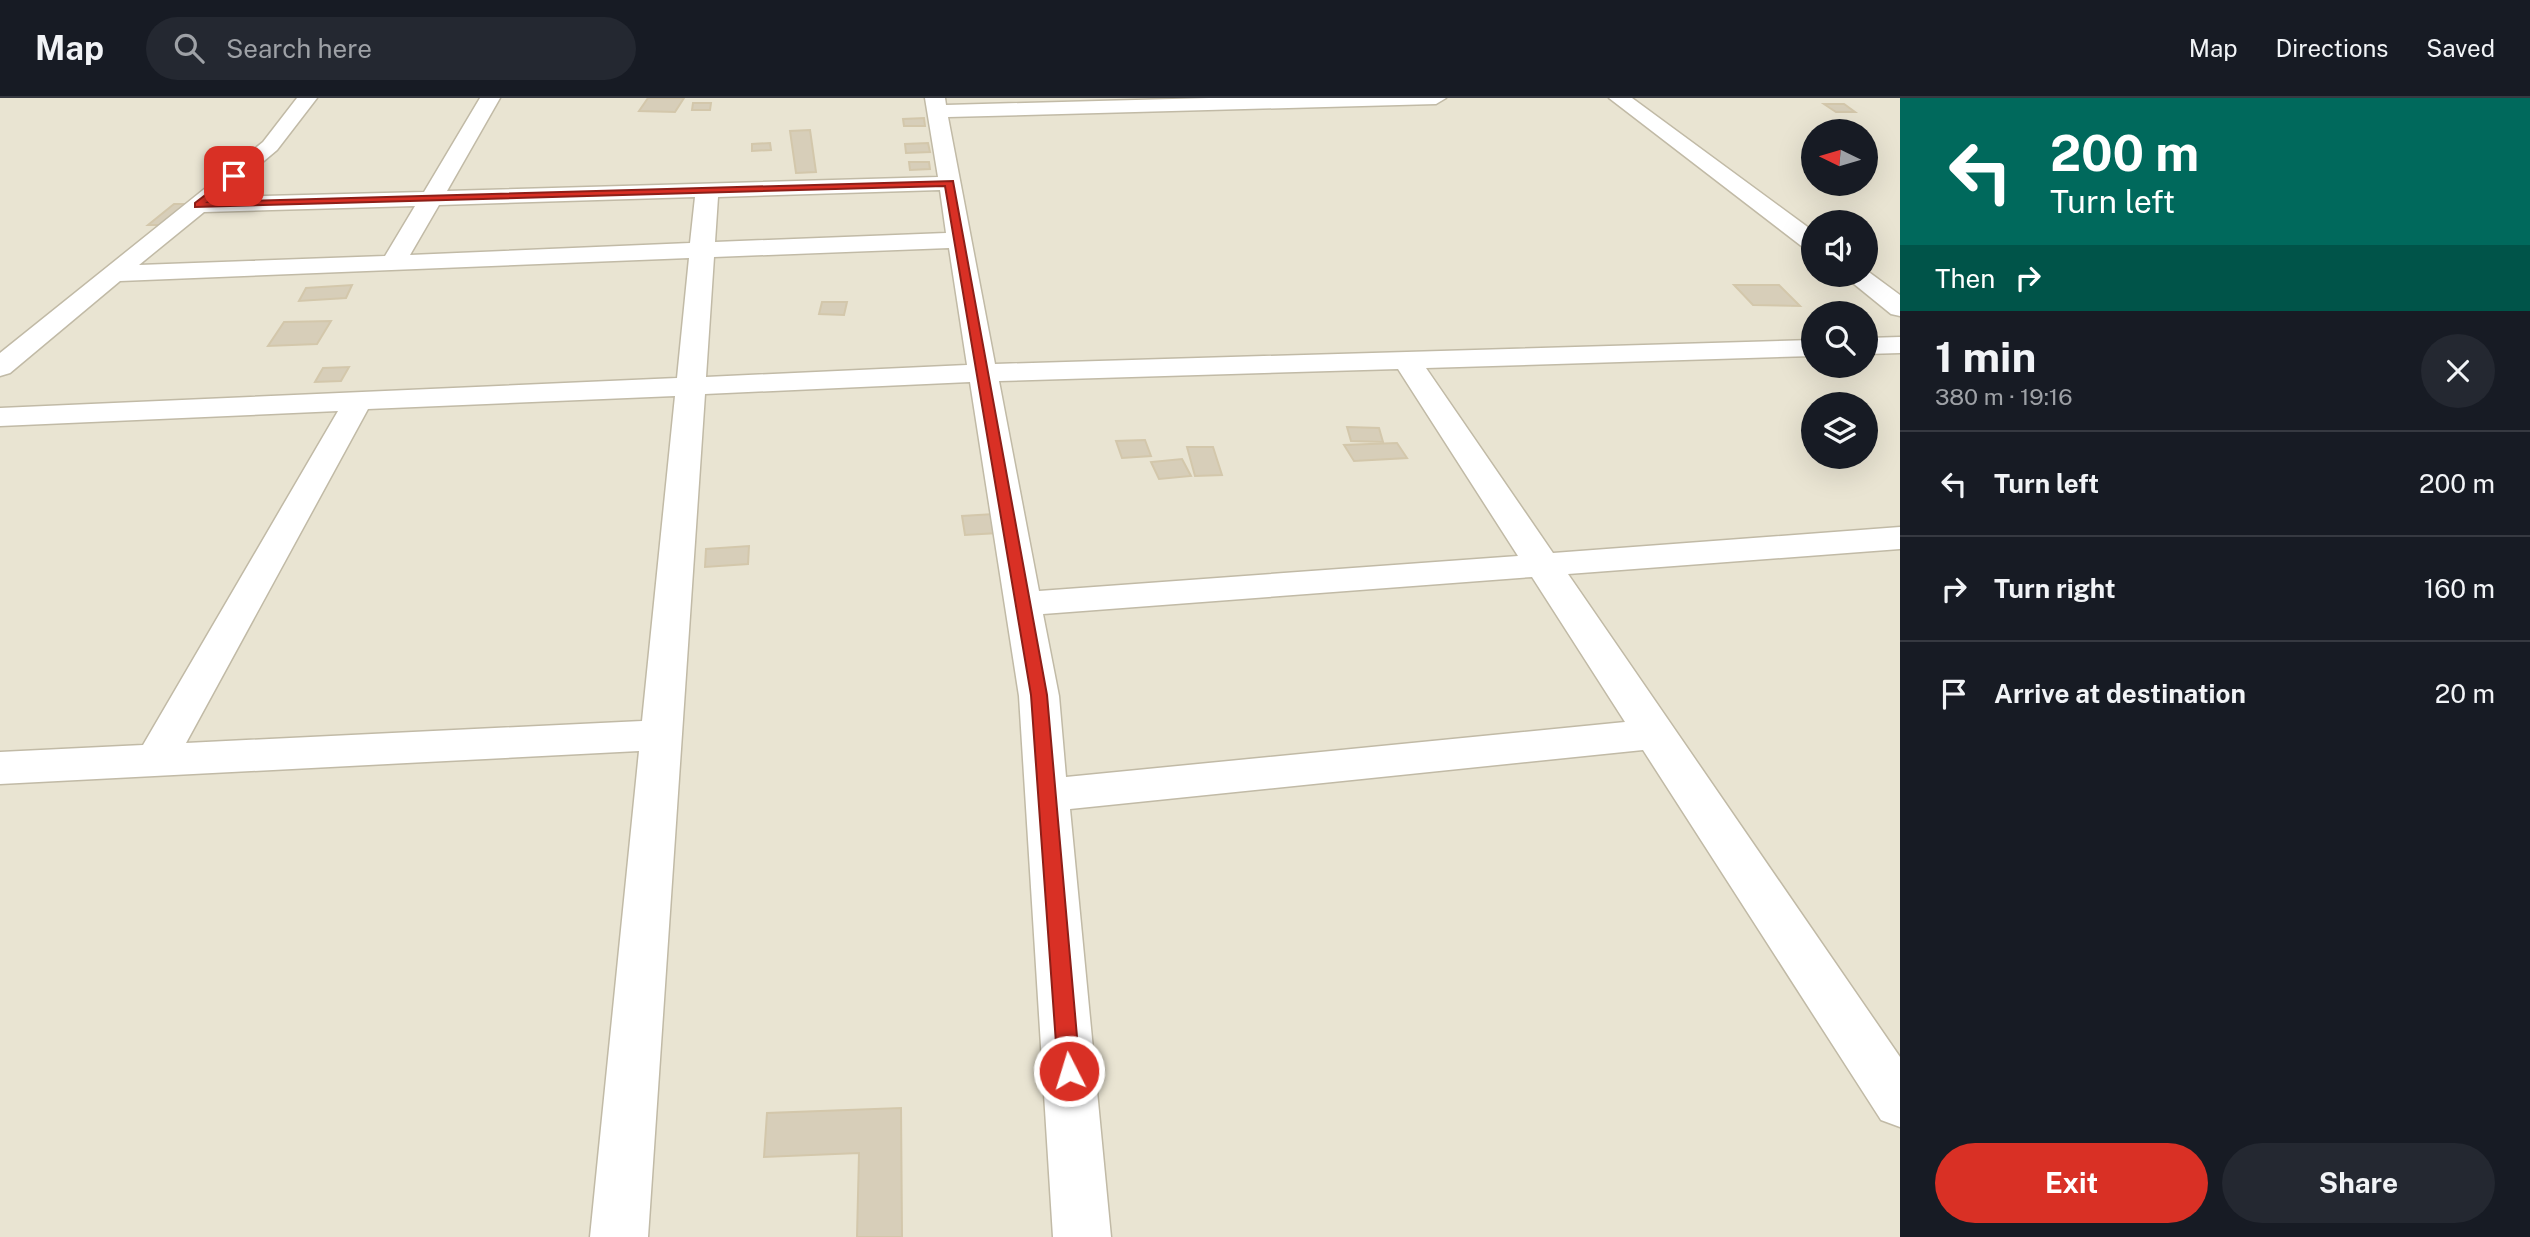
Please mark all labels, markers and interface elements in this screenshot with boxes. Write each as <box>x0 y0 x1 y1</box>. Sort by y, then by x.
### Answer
search box <box>146 17 636 80</box>
text: Map <box>35 29 104 67</box>
icon: search <box>170 29 208 67</box>
text: Search here <box>226 33 372 64</box>
text: Map <box>2189 34 2238 62</box>
text: Directions <box>2276 34 2388 62</box>
text: Saved <box>2426 34 2495 62</box>
north arrow <box>1801 119 1878 196</box>
map controls <box>1801 119 1878 469</box>
text: 200 m <box>2050 124 2199 182</box>
icon: left <box>1935 126 2026 217</box>
pin <box>204 146 264 206</box>
icon: arrive <box>215 157 253 195</box>
text: Turn left <box>2050 183 2175 220</box>
button: sound <box>1801 210 1878 287</box>
icon: right <box>2009 259 2047 297</box>
text: Then <box>1935 263 1995 294</box>
button: search <box>1801 301 1878 378</box>
text: 1 min <box>1935 332 2036 381</box>
button: close <box>2421 334 2495 408</box>
text: 380 m · 19:16 <box>1935 383 2073 410</box>
button: layers <box>1801 392 1878 469</box>
icon: left <box>1935 465 1973 503</box>
text: Turn left <box>1994 468 2099 499</box>
text: 200 m <box>2419 468 2495 499</box>
icon: right <box>1935 570 1973 608</box>
text: Turn right <box>1994 573 2116 604</box>
text: 160 m <box>2424 573 2495 604</box>
icon: arrive <box>1935 675 1973 713</box>
text: Arrive at destination <box>1994 678 2246 709</box>
text: 20 m <box>2435 678 2495 709</box>
position arrow <box>1032 1034 1106 1108</box>
button: Exit <box>1935 1143 2208 1223</box>
button: Share <box>2222 1143 2495 1223</box>

